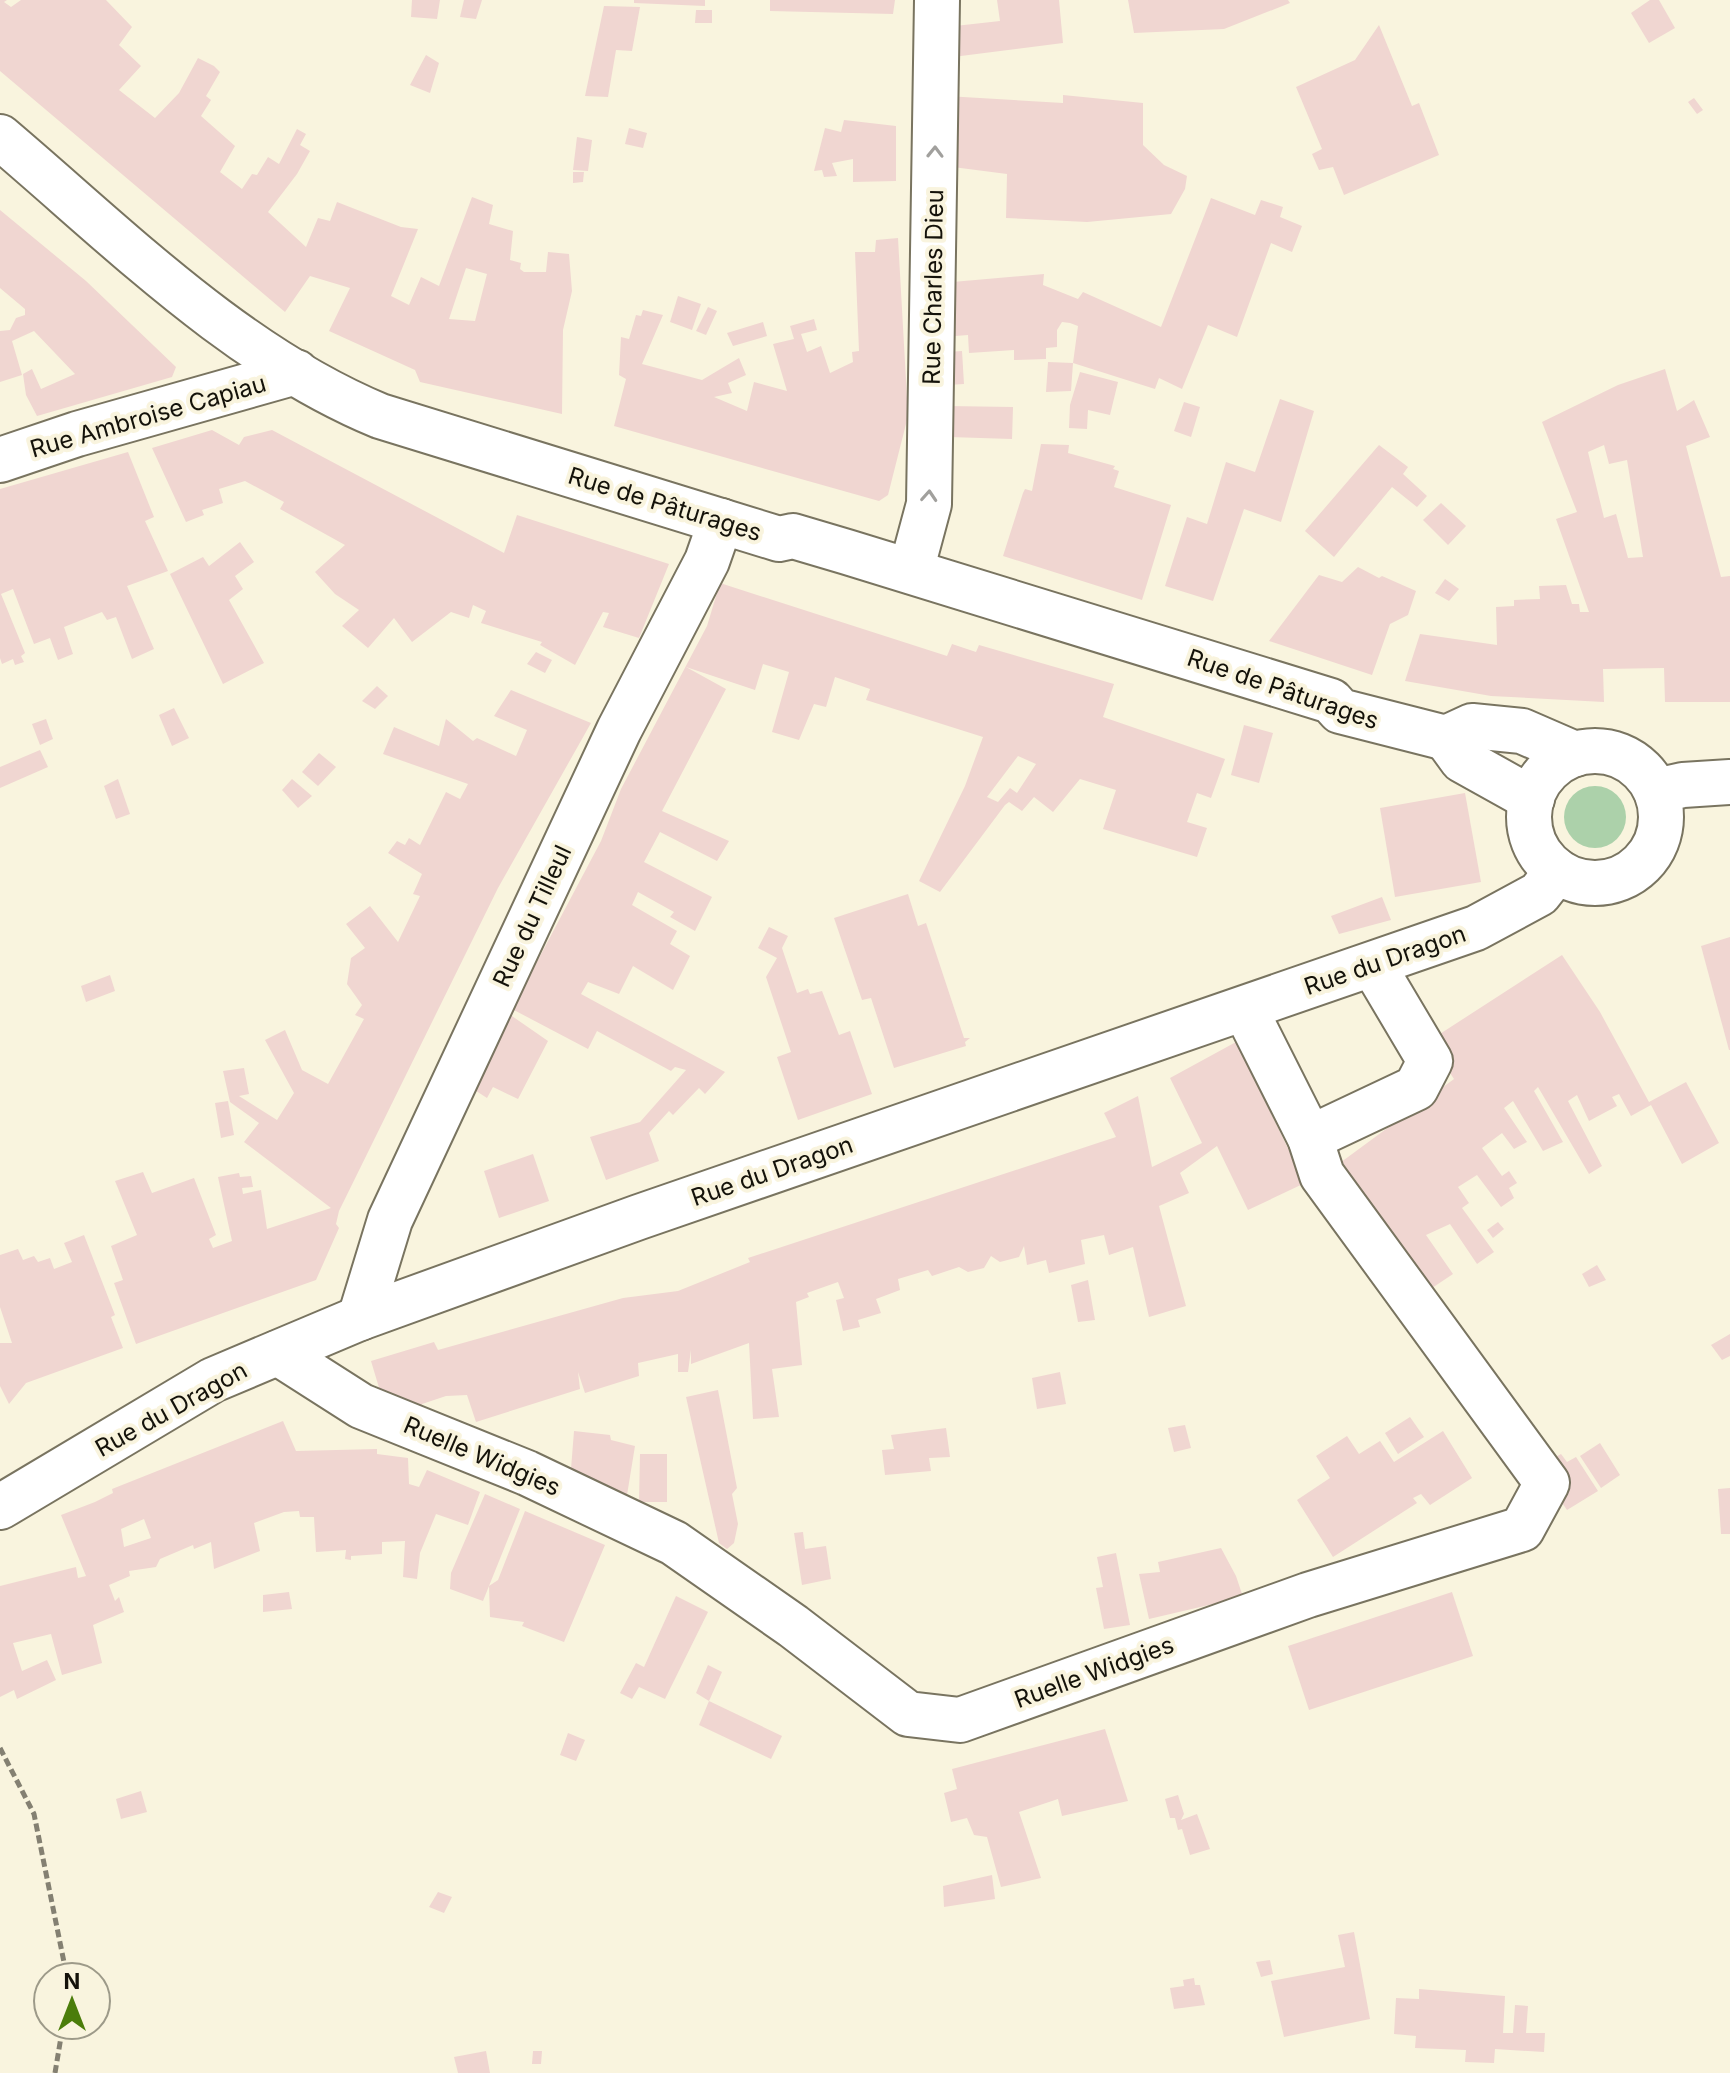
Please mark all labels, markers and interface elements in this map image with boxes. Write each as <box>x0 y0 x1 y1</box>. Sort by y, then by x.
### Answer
one-way arrow <box>926 145 944 158</box>
street label: Rue Charles Dieu <box>917 189 949 385</box>
street label: Rue Ambroise Capiau <box>27 368 269 464</box>
street label: Rue de Pâturages <box>565 461 765 547</box>
one-way arrow <box>920 489 937 502</box>
street label: Rue de Pâturages <box>1183 643 1383 735</box>
street label: Rue du Tilleul <box>487 841 577 991</box>
street label: Rue du Dragon <box>1300 919 1470 1001</box>
street label: Rue du Dragon <box>687 1130 857 1212</box>
street label: Rue du Dragon <box>90 1355 252 1463</box>
street label: Ruelle Widgies <box>399 1410 565 1502</box>
street label: Ruelle Widgies <box>1010 1630 1178 1714</box>
north arrow <box>32 1961 112 2041</box>
text: N <box>64 1968 80 1994</box>

